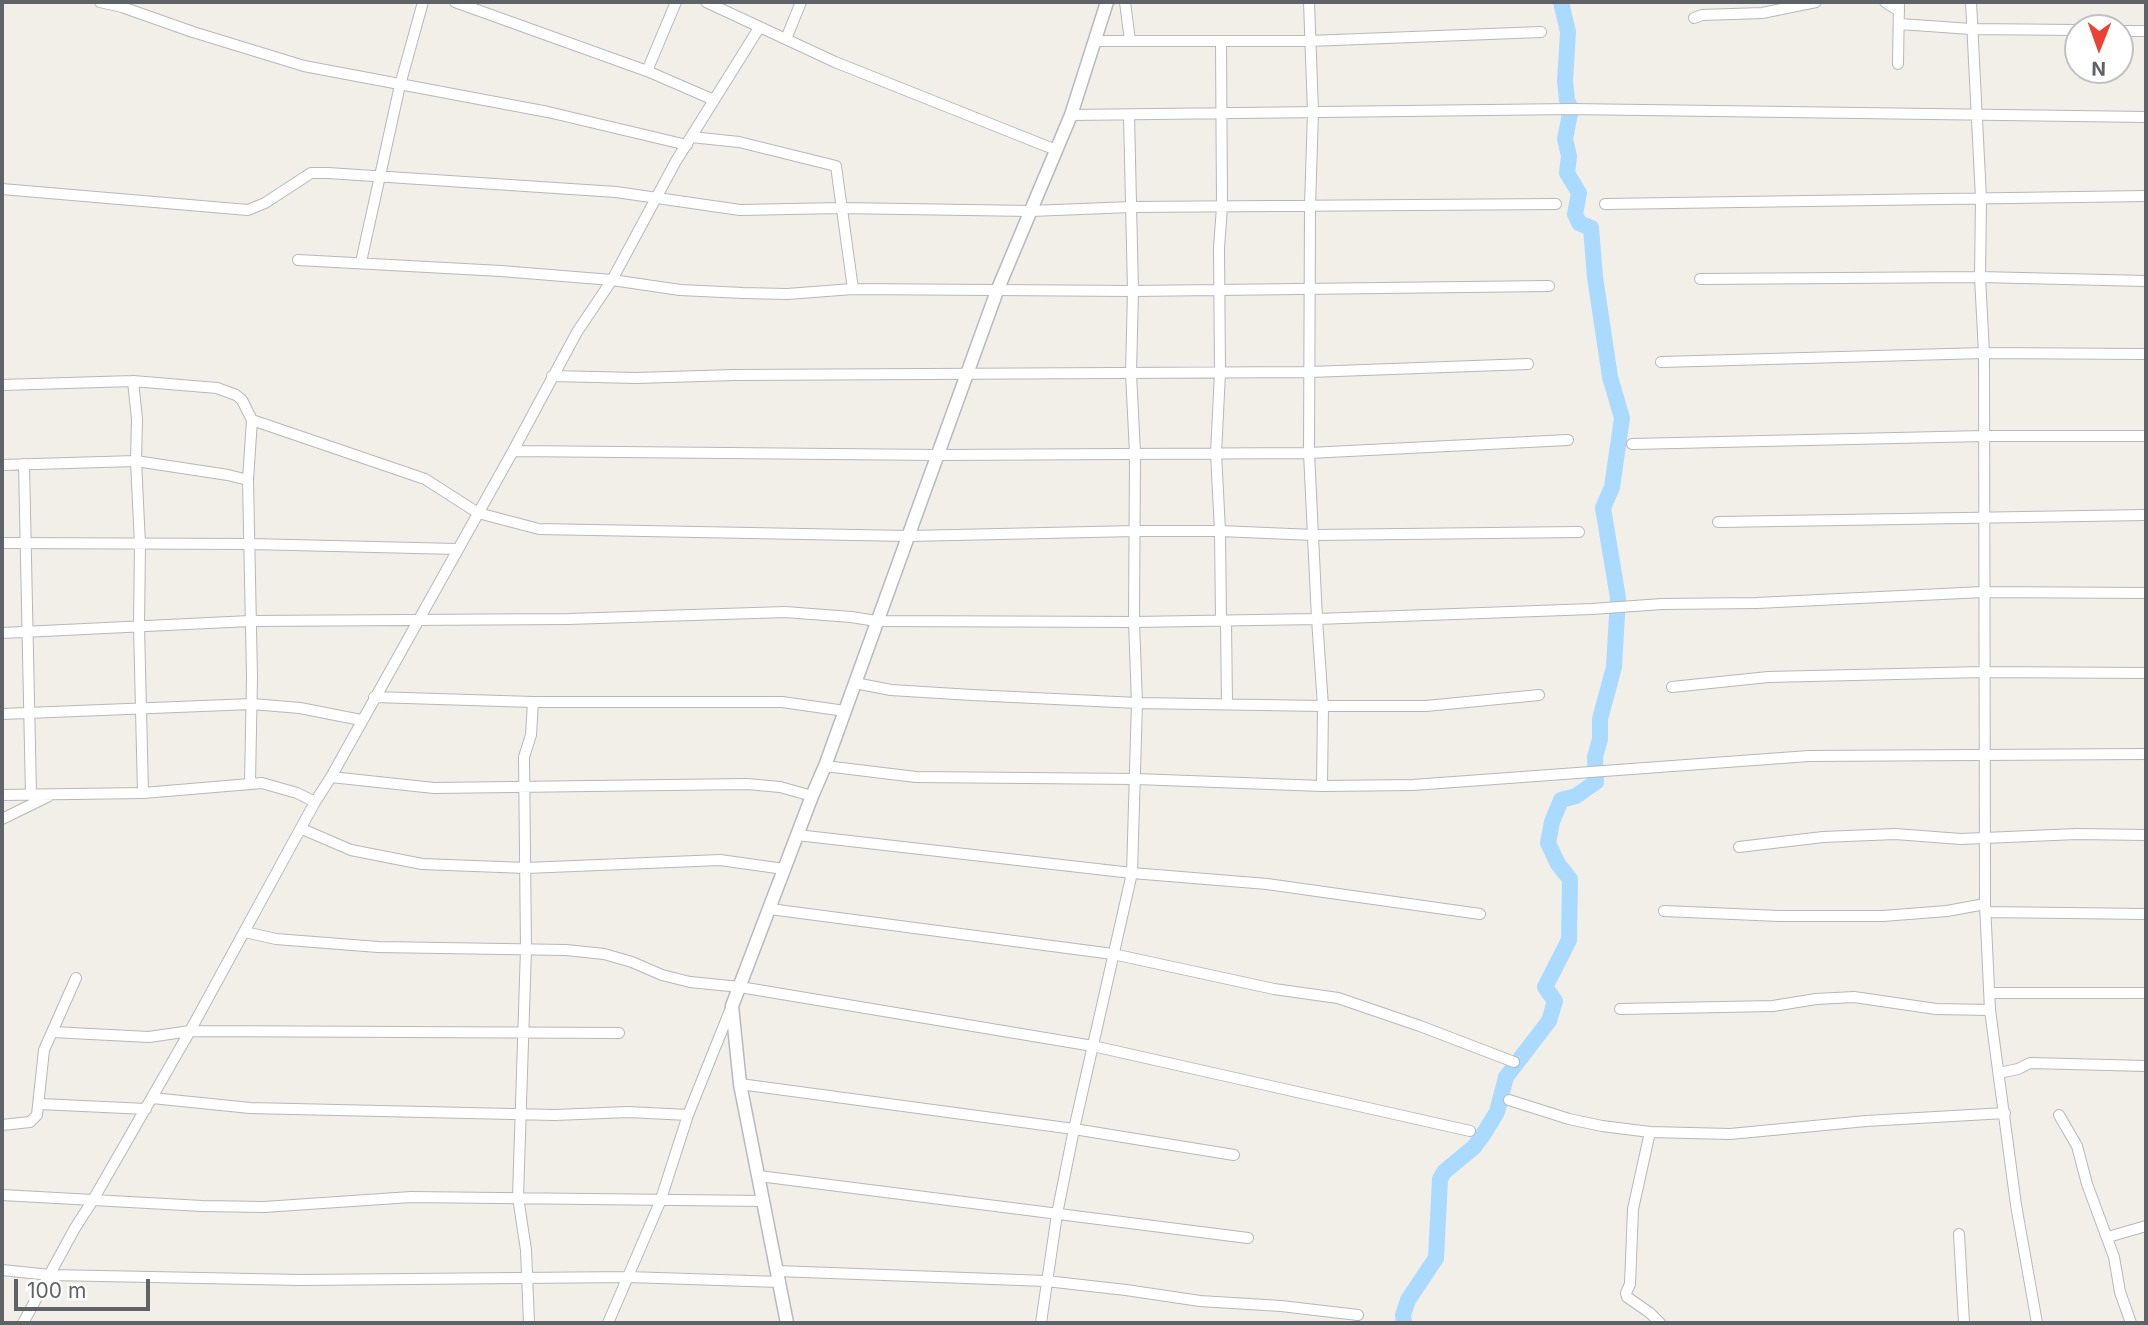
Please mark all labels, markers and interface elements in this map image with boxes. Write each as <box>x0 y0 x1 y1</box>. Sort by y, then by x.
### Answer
north arrow <box>2064 14 2134 84</box>
text: N <box>2091 57 2106 80</box>
scale bar <box>18 1266 154 1310</box>
text: 100 m <box>27 1278 86 1303</box>

